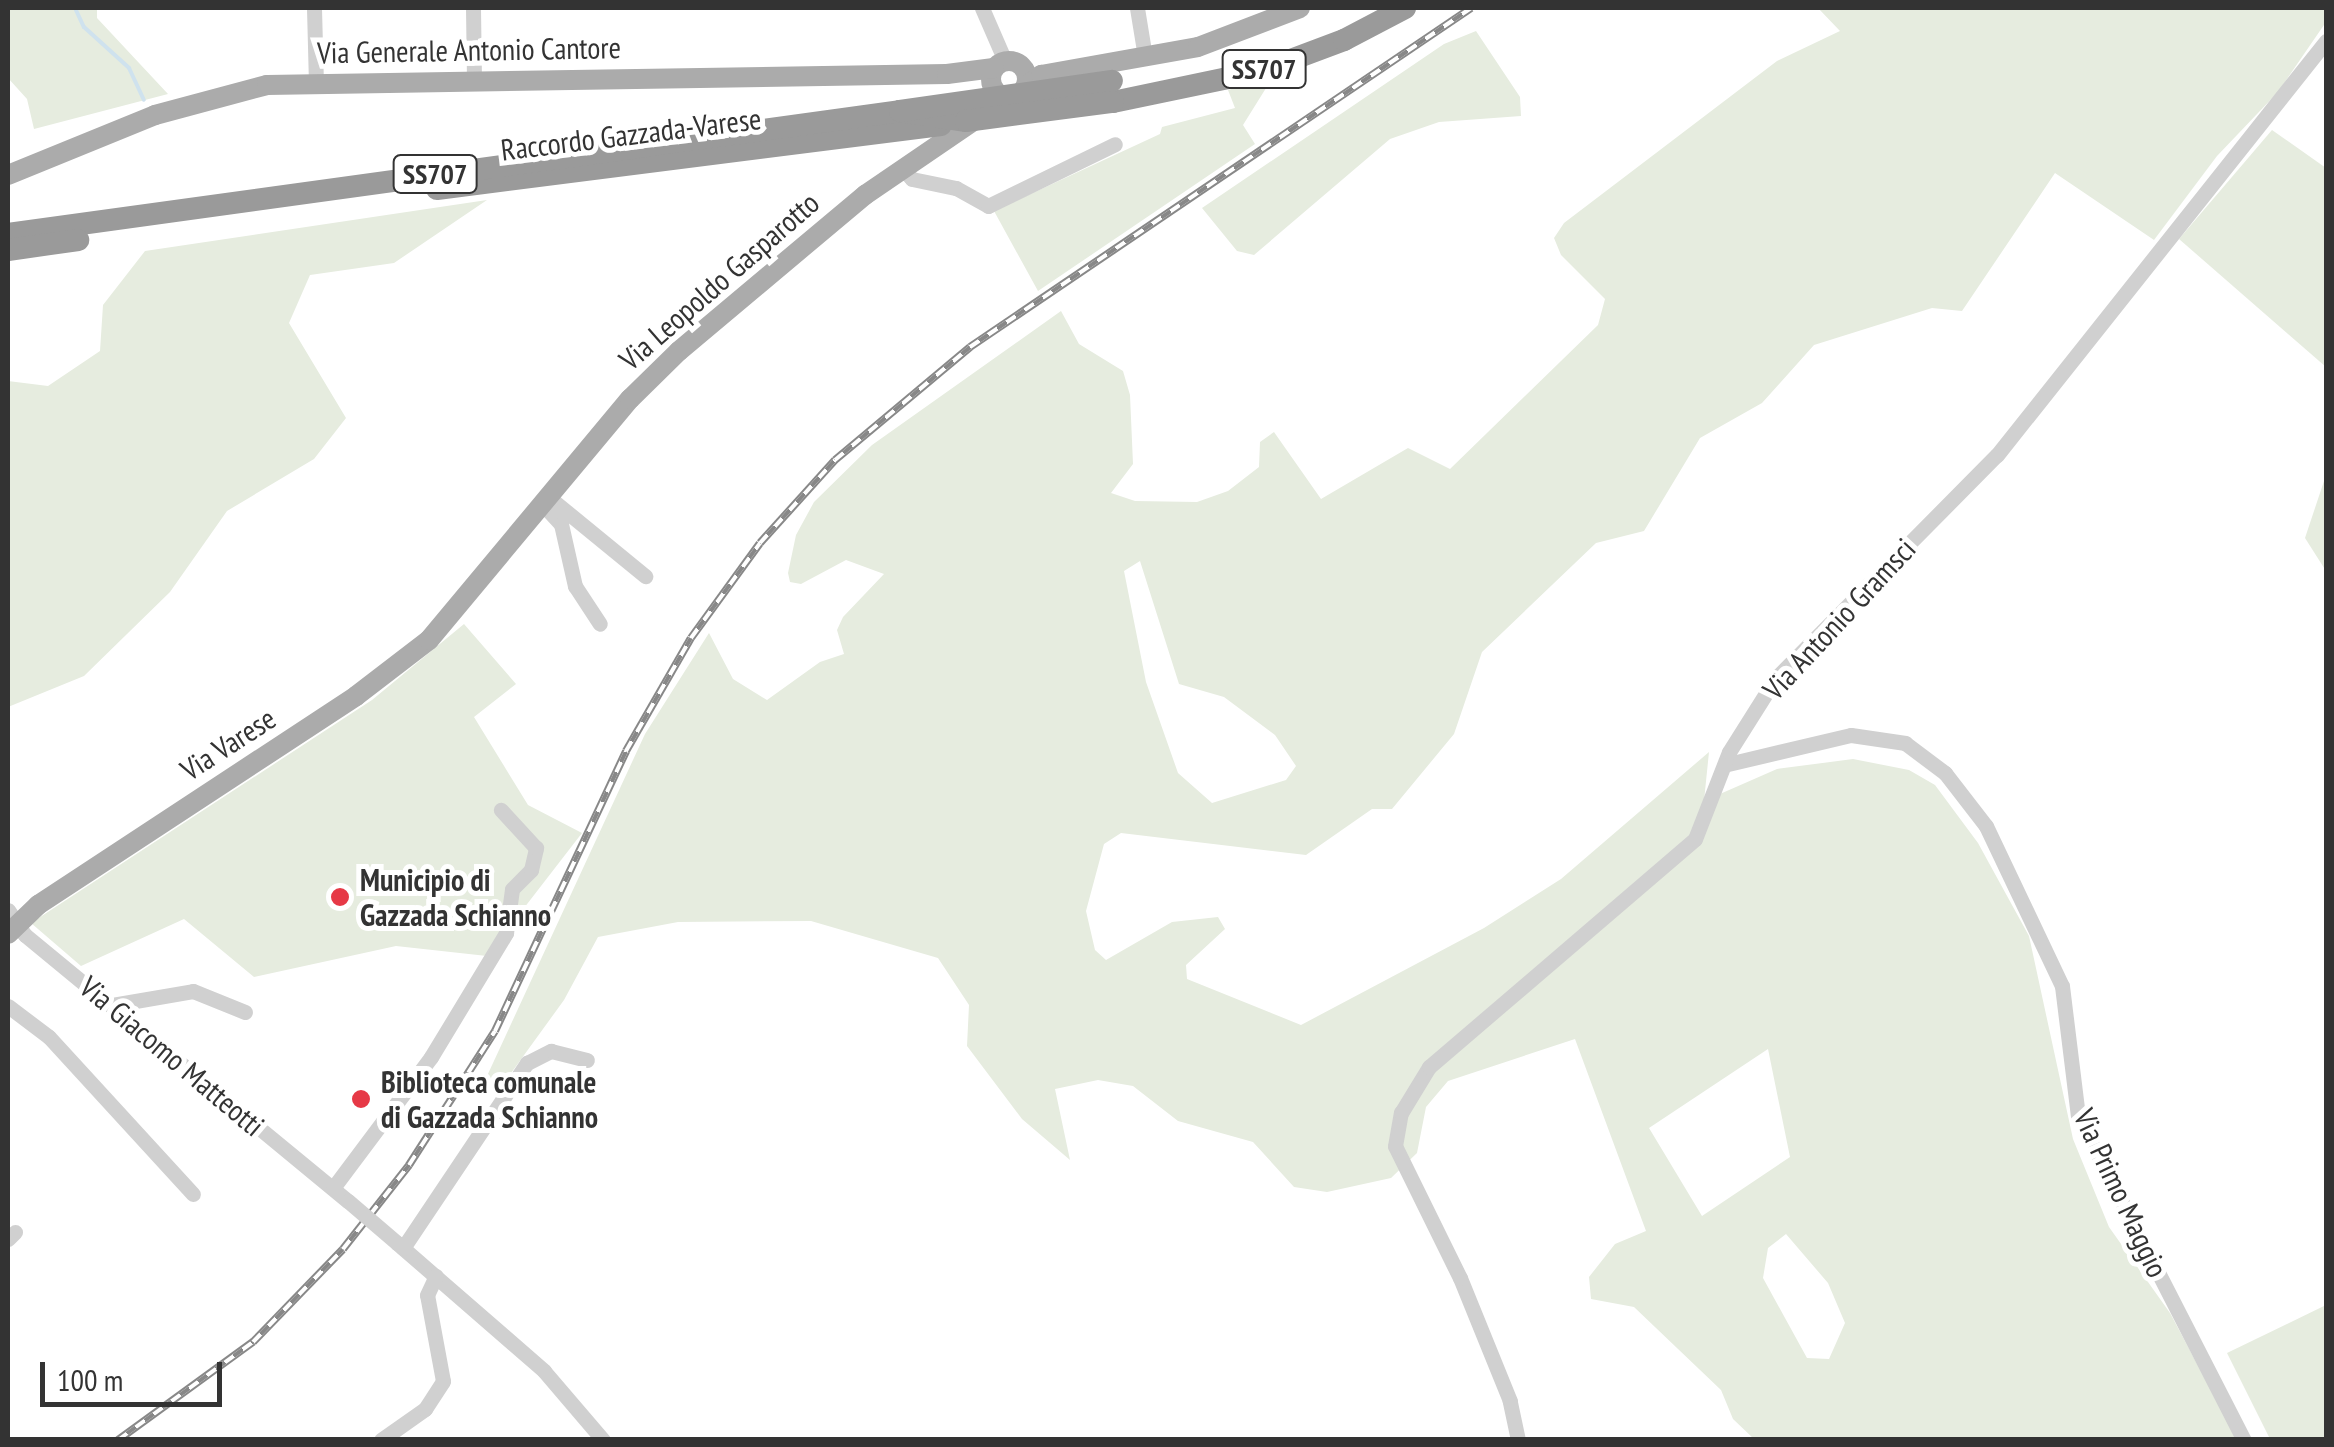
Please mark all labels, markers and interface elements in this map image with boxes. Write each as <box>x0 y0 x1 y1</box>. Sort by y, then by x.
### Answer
street label: Via Generale Antonio Cantore <box>316 29 622 71</box>
road number: SS707 <box>1222 46 1306 92</box>
street label: Raccordo Gazzada-Varese <box>499 100 763 168</box>
road number: SS707 <box>392 151 478 197</box>
street label: Via Leopoldo Gasparotto <box>612 185 826 377</box>
street label: Via Antonio Gramsci <box>1755 531 1923 707</box>
street label: Via Varese <box>174 700 282 788</box>
place label: Municipio di Gazzada Schianno <box>360 862 551 932</box>
marker: Municipio di Gazzada Schianno <box>329 886 351 908</box>
street label: Via Giacomo Matteotti <box>73 968 271 1144</box>
place label: Biblioteca comunale di Gazzada Schianno <box>381 1064 598 1134</box>
marker: Biblioteca comunale di Gazzada Schianno <box>350 1088 372 1110</box>
street label: Via Primo Maggio <box>2066 1103 2176 1283</box>
scale bar <box>45 1342 228 1404</box>
text: 100 m <box>57 1360 123 1399</box>

